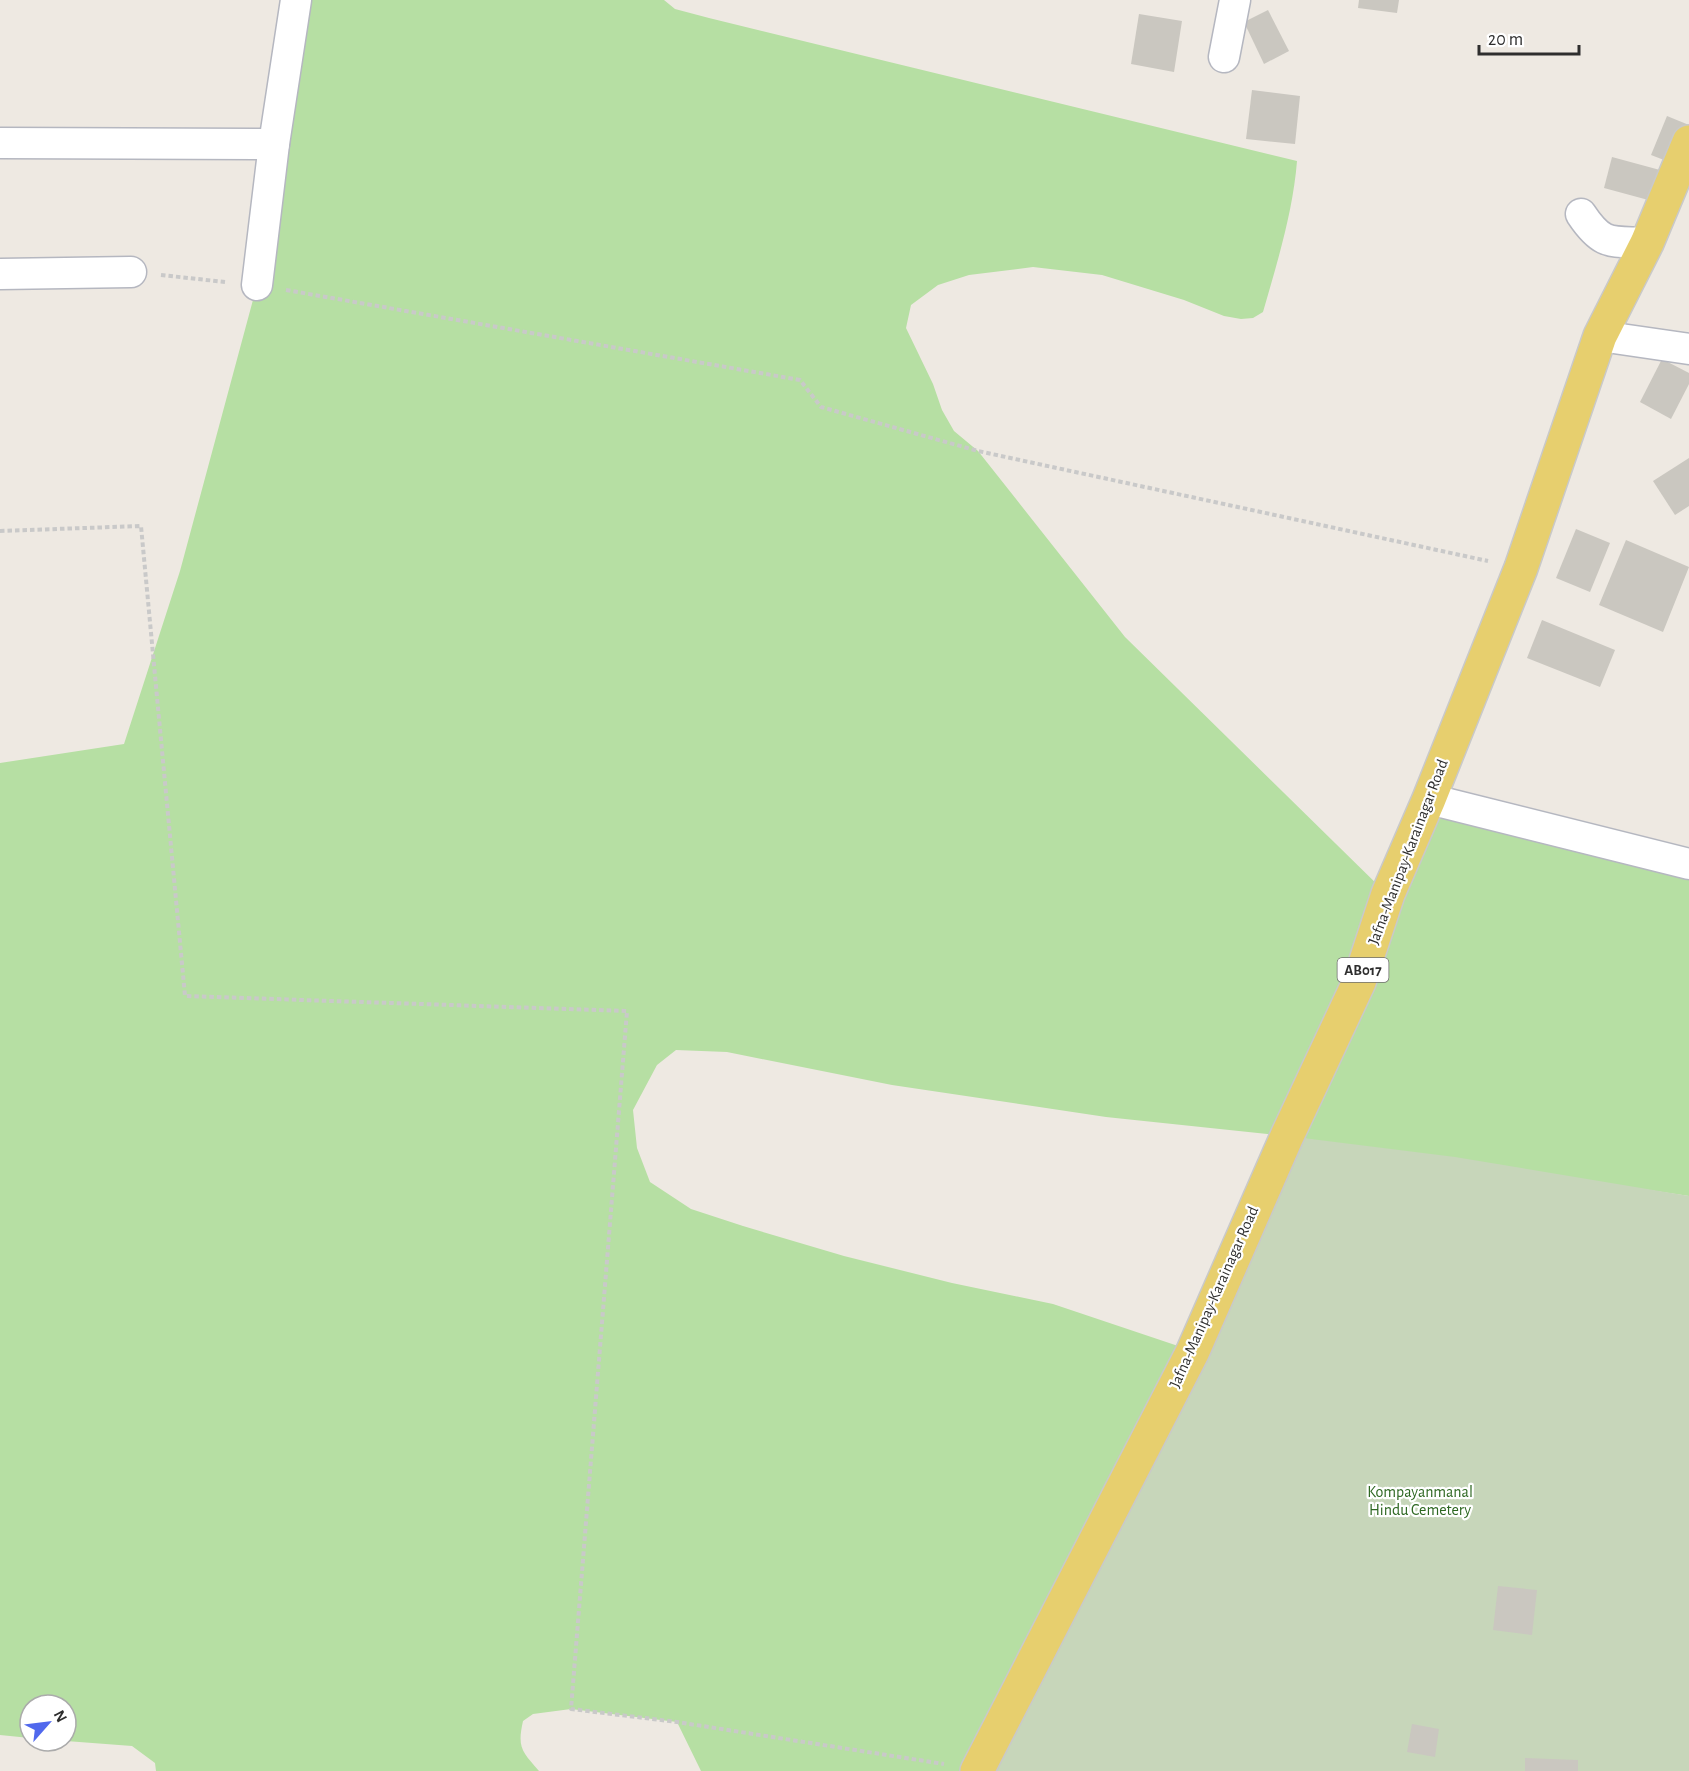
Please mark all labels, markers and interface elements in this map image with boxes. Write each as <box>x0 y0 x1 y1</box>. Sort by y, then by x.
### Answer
scale bar <box>1479 18 1580 56</box>
text: 20 m <box>1488 31 1523 49</box>
street label: Jafna-Manipay-Karainagar Road <box>1365 757 1452 947</box>
road number: AB017 <box>1338 958 1388 982</box>
street label: Jafna-Manipay-Karainagar Road <box>1167 1204 1262 1391</box>
park label: Kompayanmanal Hindu Cemetery <box>1367 1484 1473 1519</box>
north arrow <box>18 1693 78 1753</box>
text: N <box>51 1708 70 1725</box>

